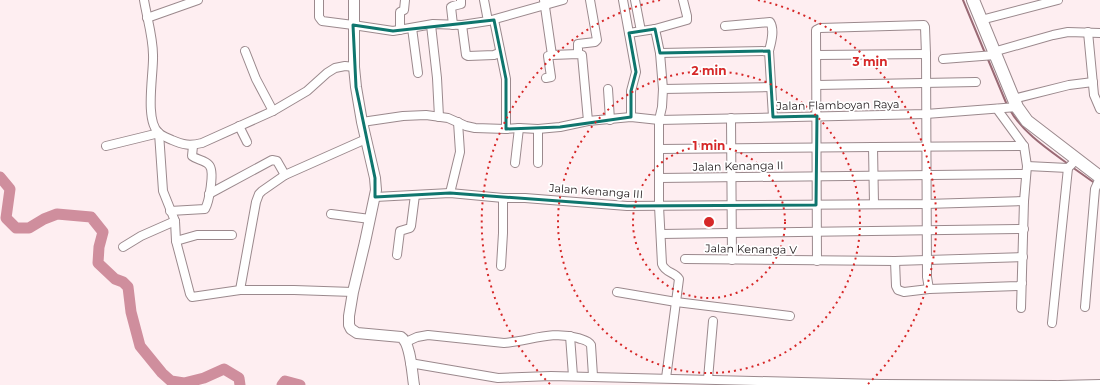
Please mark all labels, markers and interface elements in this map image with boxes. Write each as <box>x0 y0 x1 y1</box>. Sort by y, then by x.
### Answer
text: 3 min <box>852 54 888 69</box>
text: 2 min <box>692 63 726 78</box>
street label: Jalan Flamboyan Raya <box>775 97 900 113</box>
text: 1 min <box>693 138 725 153</box>
street label: Jalan Kenanga II <box>691 158 784 174</box>
street label: Jalan Kenanga III <box>548 181 643 201</box>
centre of rings <box>702 215 716 229</box>
street label: Jalan Kenanga V <box>704 241 797 257</box>

